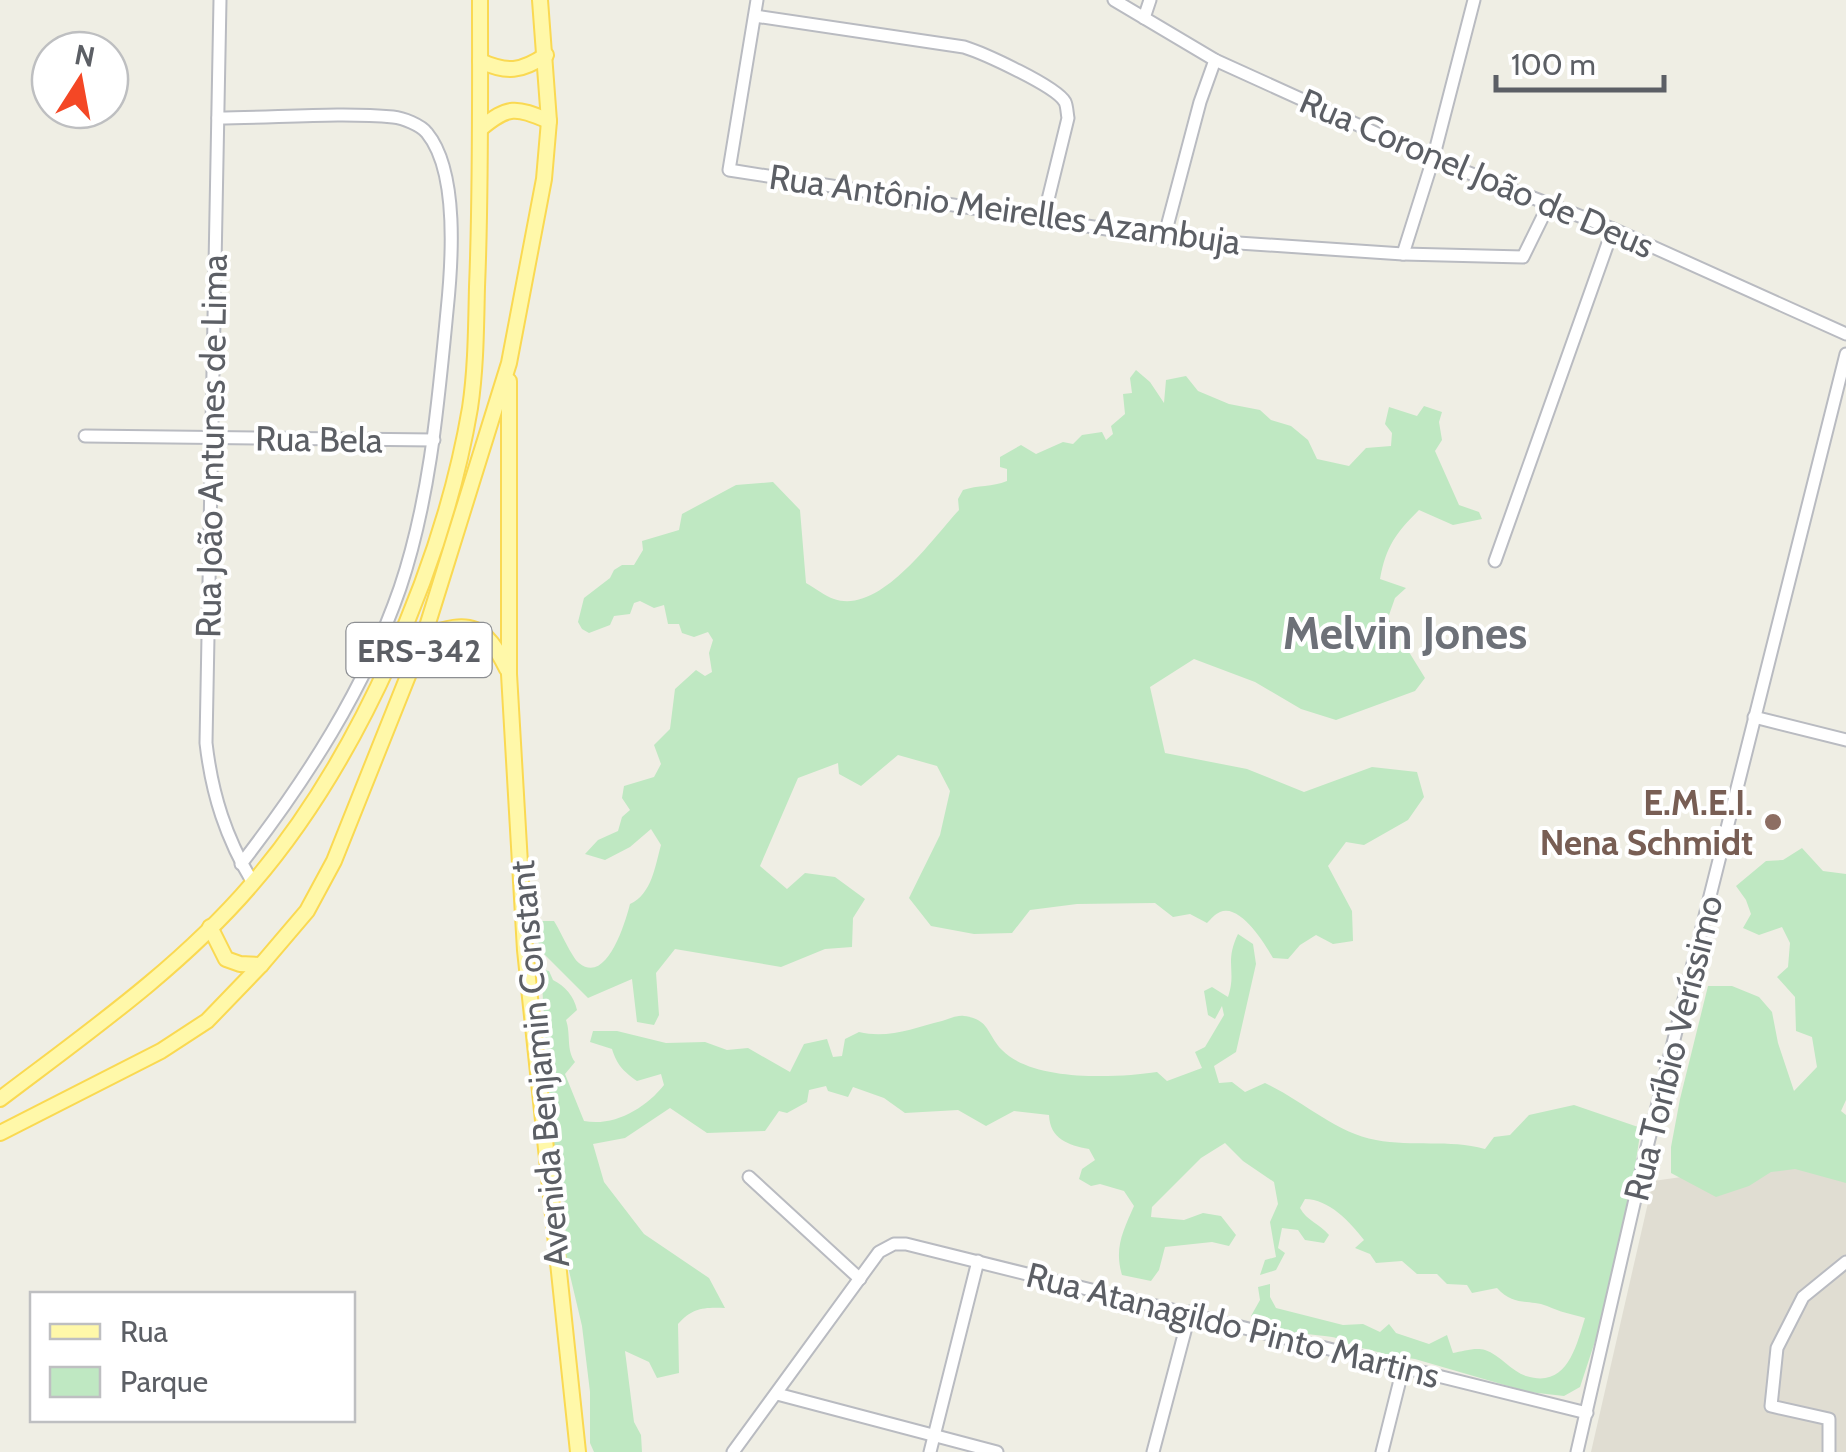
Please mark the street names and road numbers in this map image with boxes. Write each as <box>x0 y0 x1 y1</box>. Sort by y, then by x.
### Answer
street label: Rua Coronel João de Deus <box>1294 79 1660 267</box>
street label: Rua Antônio Meirelles Azambuja <box>767 155 1244 263</box>
street label: Rua João Antunes de Lima <box>186 254 236 638</box>
street label: Rua Bela <box>255 416 383 462</box>
road number: ERS-342 <box>346 623 492 677</box>
street label: Avenida Benjamin Constant <box>500 858 578 1269</box>
street label: Rua Toríbio Veríssimo <box>1614 891 1732 1205</box>
street label: Rua Atanagildo Pinto Martins <box>1022 1253 1444 1397</box>

